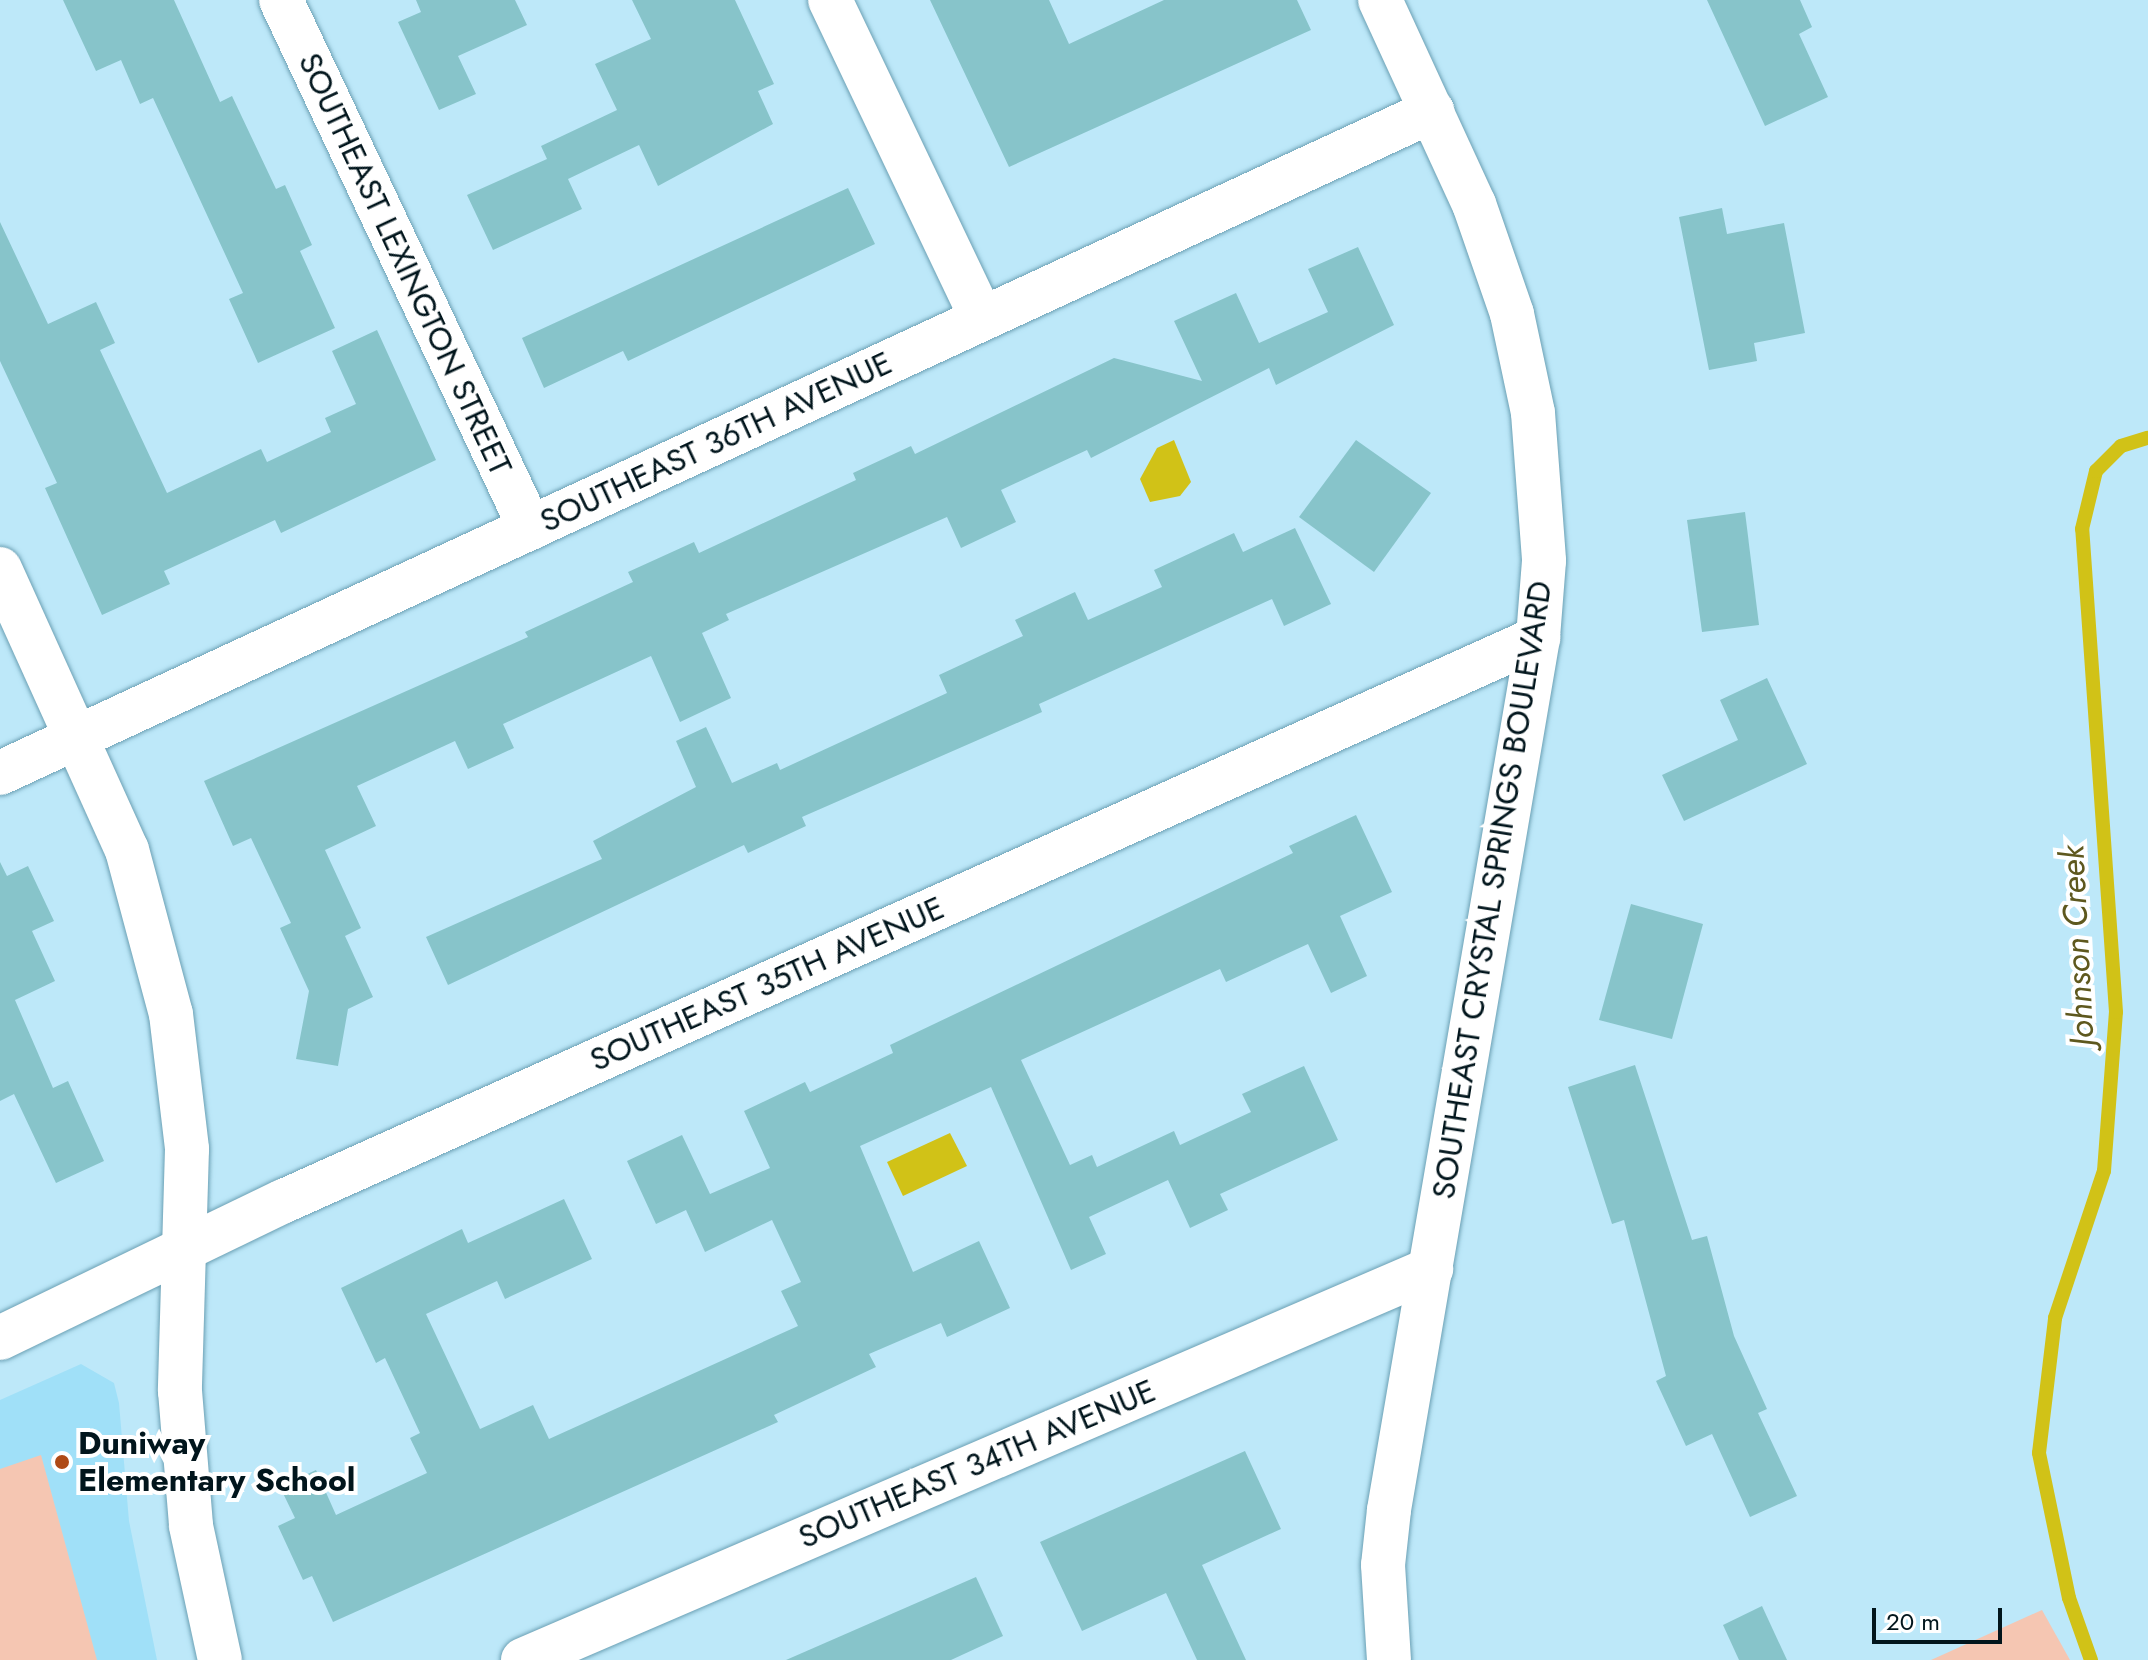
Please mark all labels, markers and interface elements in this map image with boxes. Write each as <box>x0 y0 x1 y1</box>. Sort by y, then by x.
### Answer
street label: SOUTHEAST LEXINGTON STREET <box>290 47 520 481</box>
street label: SOUTHEAST 36TH AVENUE <box>534 344 898 540</box>
street label: SOUTHEAST CRYSTAL SPRINGS BOULEVARD <box>1424 578 1560 1202</box>
water label: Johnson Creek <box>2051 844 2103 1048</box>
street label: SOUTHEAST 35TH AVENUE <box>584 889 950 1079</box>
street label: SOUTHEAST 34TH AVENUE <box>793 1371 1161 1557</box>
place label: Duniway Elementary School <box>78 1425 355 1500</box>
marker: Duniway Elementary School <box>53 1453 71 1471</box>
scale bar <box>1876 1592 2006 1642</box>
text: 20 m <box>1886 1604 1940 1639</box>

